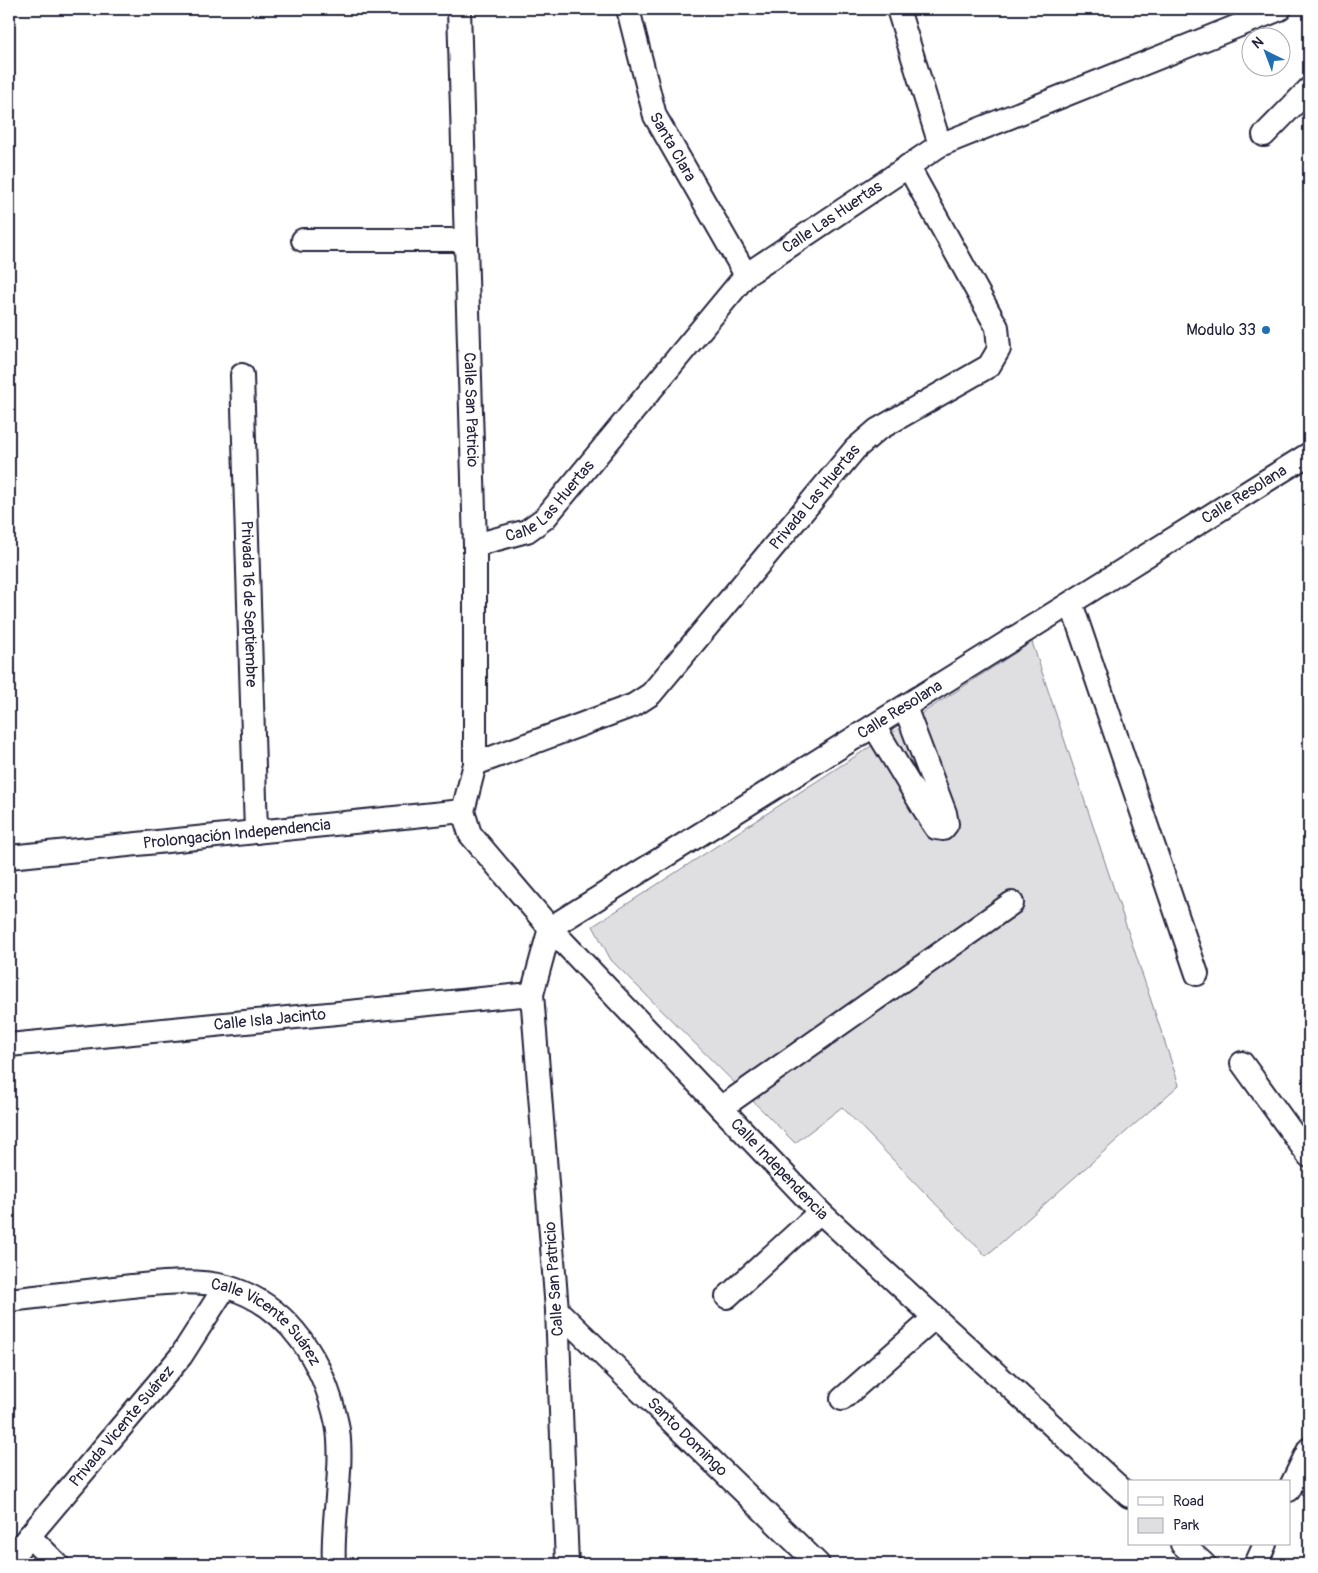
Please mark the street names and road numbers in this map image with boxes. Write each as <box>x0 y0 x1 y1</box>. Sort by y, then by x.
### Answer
street label: Santa Clara <box>645 109 700 185</box>
street label: Calle Las Huertas <box>778 177 886 258</box>
street label: Calle San Patricio <box>459 352 483 468</box>
street label: Privada Las Huertas <box>765 440 865 554</box>
street label: Calle Las Huertas <box>503 456 599 546</box>
street label: Calle Resolana <box>1198 460 1290 529</box>
street label: Privada 16 de Septiembre <box>236 520 262 688</box>
street label: Calle Resolana <box>854 676 946 744</box>
street label: Prolongación Independencia <box>142 814 332 853</box>
street label: Calle Isla Jacinto <box>213 1004 327 1035</box>
street label: Calle Independencia <box>726 1114 832 1224</box>
street label: Calle San Patricio <box>540 1221 568 1337</box>
street label: Calle Vicente Suárez <box>210 1274 325 1369</box>
street label: Privada Vicente Suárez <box>65 1361 179 1491</box>
street label: Santo Domingo <box>643 1393 732 1481</box>

